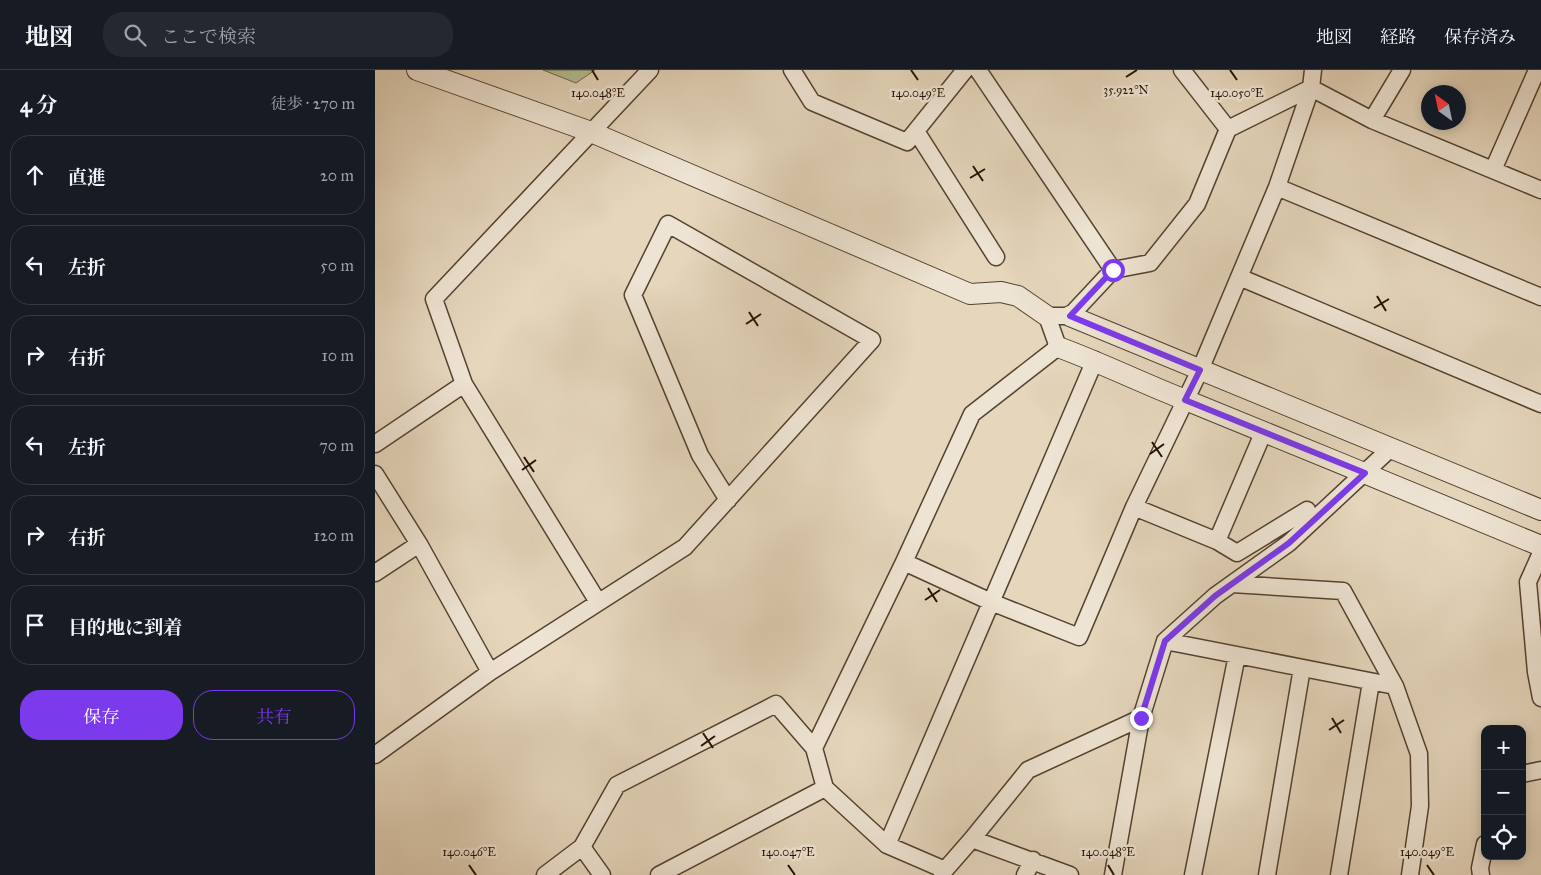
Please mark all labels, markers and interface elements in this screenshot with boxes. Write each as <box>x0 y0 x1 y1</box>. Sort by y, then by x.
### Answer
search box <box>103 12 453 57</box>
icon: search <box>121 21 149 49</box>
text: 地図 <box>25 22 73 52</box>
text: ここで検索 <box>161 25 256 48</box>
text: 地図 <box>1316 26 1352 48</box>
text: 経路 <box>1380 26 1416 48</box>
text: 保存済み <box>1444 26 1516 48</box>
text: 35.922°N <box>1103 83 1149 97</box>
north arrow <box>1421 85 1466 130</box>
text: 140.048°E <box>571 86 625 100</box>
text: 140.049°E <box>891 86 945 100</box>
text: 140.050°E <box>1210 86 1264 100</box>
text: 4 分 <box>20 92 57 118</box>
text: 徒歩 · 270 m <box>270 94 355 113</box>
icon: ahead <box>21 161 49 189</box>
text: 直進 <box>68 166 106 189</box>
text: 20 m <box>320 166 354 185</box>
icon: left <box>21 251 49 279</box>
text: 左折 <box>68 256 106 279</box>
text: 50 m <box>320 256 354 275</box>
route start <box>1102 259 1125 282</box>
icon: right <box>21 341 49 369</box>
text: 右折 <box>68 346 106 369</box>
text: 10 m <box>322 346 354 365</box>
icon: left <box>21 431 49 459</box>
text: 左折 <box>68 436 106 459</box>
text: 70 m <box>319 436 354 455</box>
icon: right <box>21 521 49 549</box>
text: 右折 <box>68 526 106 549</box>
text: 120 m <box>314 526 354 545</box>
icon: arrive <box>21 611 49 639</box>
text: 目的地に到着 <box>68 616 182 639</box>
button: 保存 <box>20 690 183 740</box>
button: 共有 <box>193 690 355 740</box>
route end <box>1130 707 1153 730</box>
map controls <box>1481 725 1526 860</box>
button: + <box>1481 725 1526 770</box>
button: − <box>1481 770 1526 815</box>
button: locate <box>1481 815 1526 860</box>
text: 140.046°E <box>442 845 496 859</box>
text: 140.047°E <box>761 845 815 859</box>
text: 140.048°E <box>1081 845 1135 859</box>
text: 140.049°E <box>1400 845 1454 859</box>

